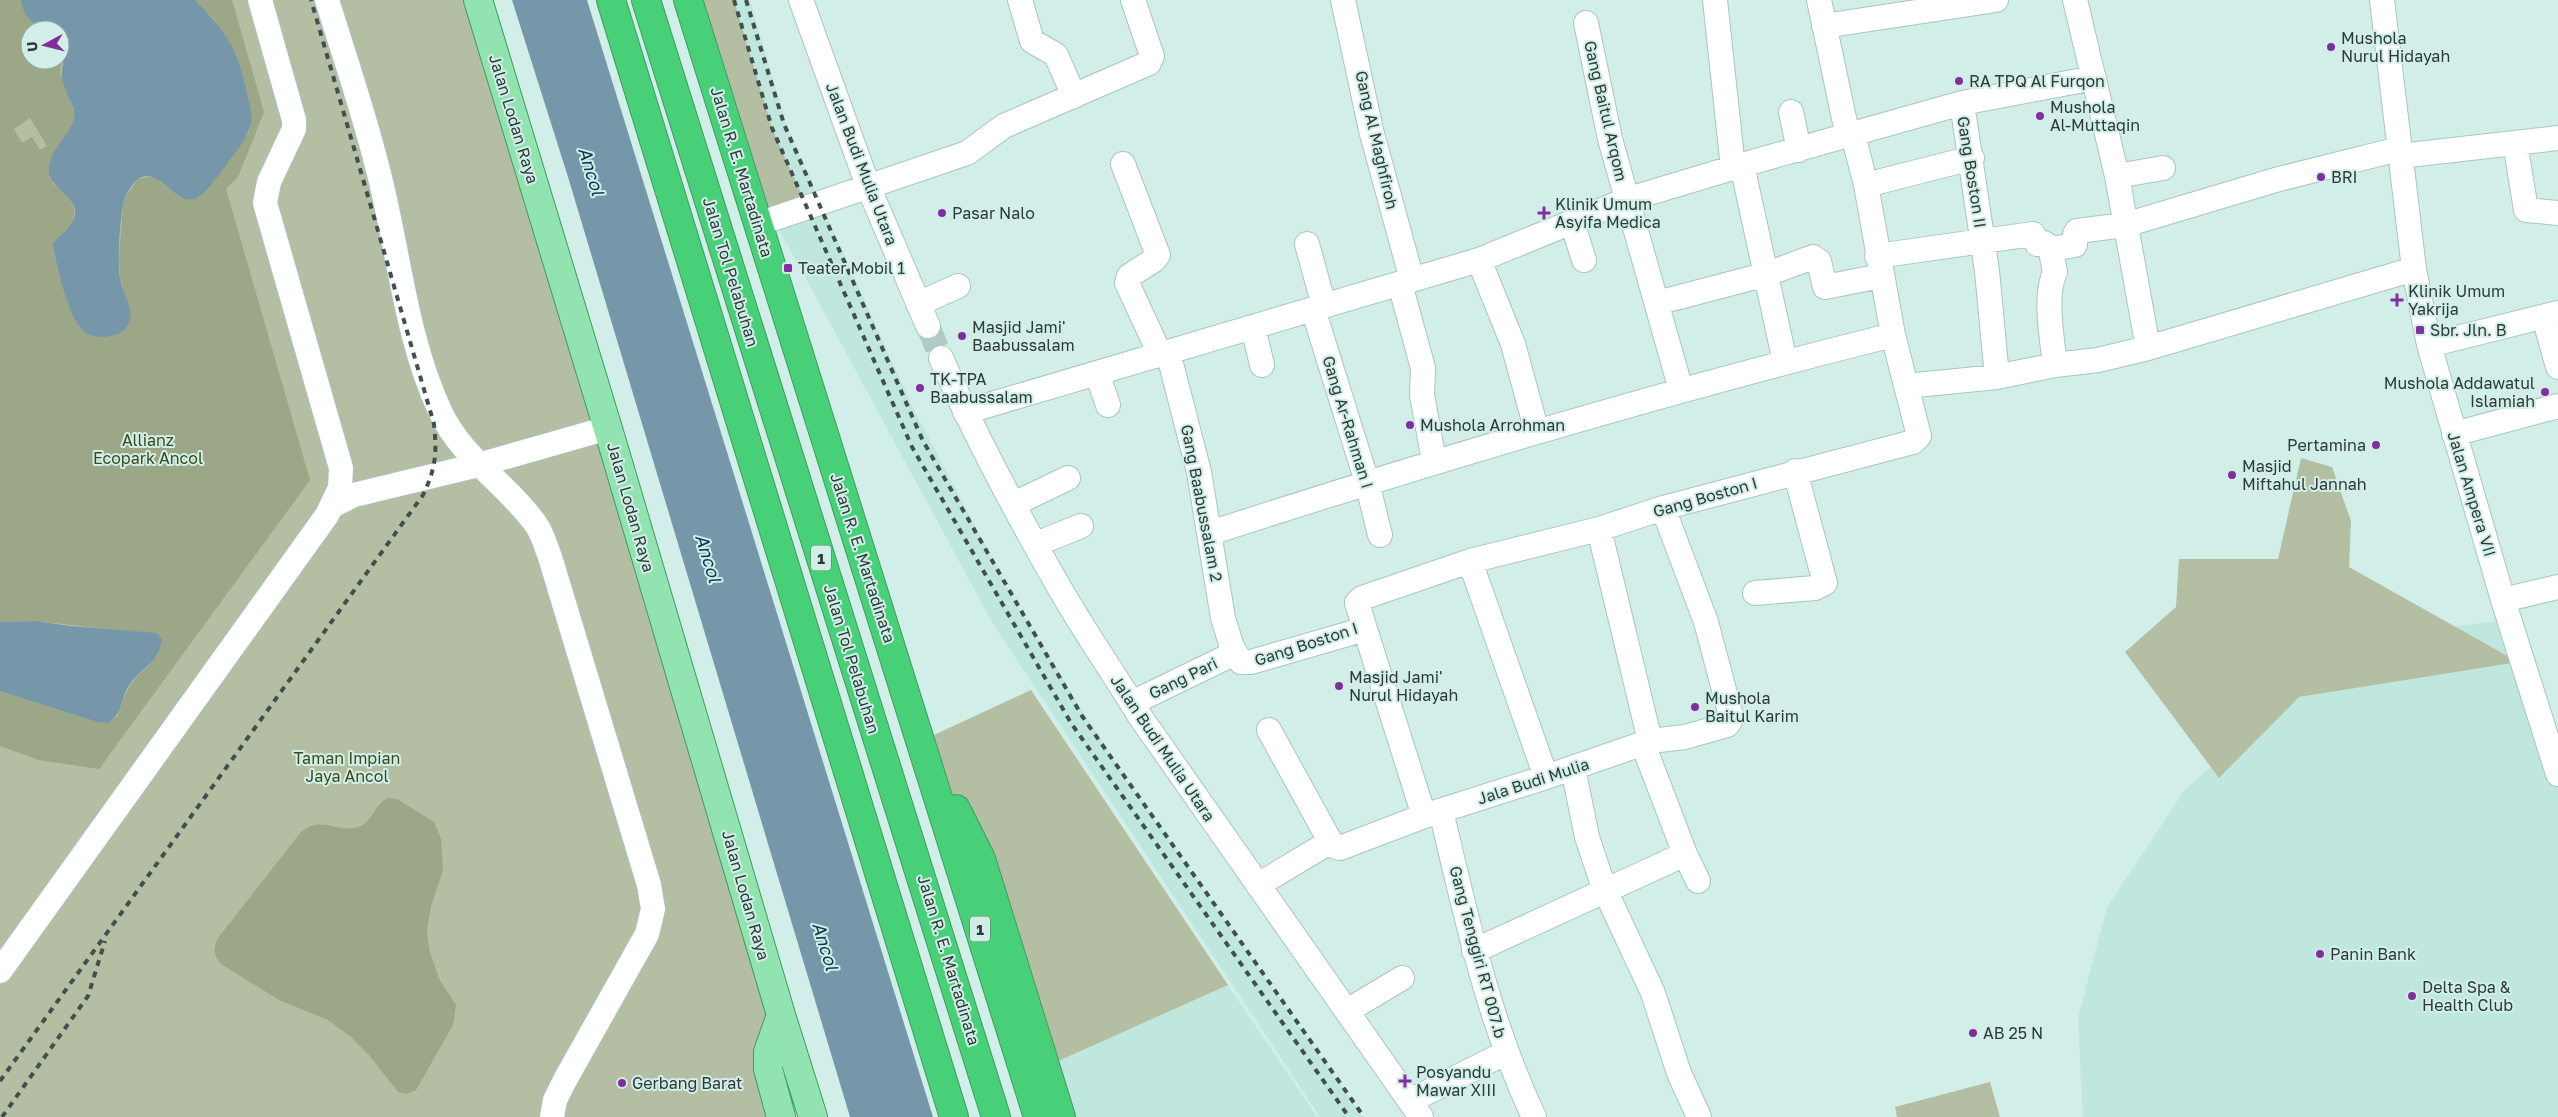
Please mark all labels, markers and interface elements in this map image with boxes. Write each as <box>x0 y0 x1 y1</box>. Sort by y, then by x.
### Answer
north arrow <box>20 20 70 70</box>
place label: Mushola Nurul Hidayah <box>2341 28 2450 66</box>
street label: Gang Baitul Arqom <box>1580 39 1632 183</box>
text: U <box>23 41 41 53</box>
marker: Mushola Nurul Hidayah <box>2325 41 2337 53</box>
street label: Jalan Lodan Raya <box>485 52 543 186</box>
street label: Gang Al Maghfiroh <box>1351 69 1403 211</box>
place label: RA TPQ Al Furqon <box>1969 71 2105 91</box>
marker: RA TPQ Al Furqon <box>1953 75 1965 87</box>
street label: Jalan Budi Mulia Utara <box>822 80 902 248</box>
street label: Jalan R. E. Martadinata <box>707 84 777 260</box>
place label: Mushola Al-Muttaqin <box>2050 97 2140 135</box>
marker: Mushola Al-Muttaqin <box>2034 110 2046 122</box>
street label: Gang Boston II <box>1953 115 1991 229</box>
water label: Ancol <box>574 144 610 199</box>
place label: BRI <box>2331 167 2358 187</box>
marker: BRI <box>2315 171 2327 183</box>
place label: Klinik Umum Asyifa Medica <box>1555 194 1661 232</box>
street label: Jalan Tol Pelabuhan <box>699 195 763 349</box>
place label: Pasar Nalo <box>952 203 1035 223</box>
marker: Klinik Umum Asyifa Medica <box>1537 206 1551 220</box>
marker: Pasar Nalo <box>936 207 948 219</box>
place label: Teater Mobil 1 <box>798 258 905 278</box>
marker: Teater Mobil 1 <box>782 262 794 274</box>
place label: Klinik Umum Yakrija <box>2408 281 2505 319</box>
marker: Klinik Umum Yakrija <box>2390 293 2404 307</box>
place label: Masjid Jami' Baabussalam <box>972 317 1075 355</box>
place label: Sbr. Jln. B <box>2430 320 2507 340</box>
marker: Sbr. Jln. B <box>2414 324 2426 336</box>
marker: Masjid Jami' Baabussalam <box>956 330 968 342</box>
street label: Gang Ar-Rahman I <box>1318 353 1378 491</box>
place label: TK-TPA Baabussalam <box>930 369 1033 407</box>
place label: Mushola Addawatul Islamiah <box>2384 373 2535 411</box>
marker: TK-TPA Baabussalam <box>914 382 926 394</box>
marker: Mushola Addawatul Islamiah <box>2539 386 2551 398</box>
place label: Mushola Arrohman <box>1420 415 1565 435</box>
marker: Mushola Arrohman <box>1404 419 1416 431</box>
street label: Gang Baabussalam 2 <box>1177 423 1227 583</box>
street label: Jalan Ampera VII <box>2443 429 2501 559</box>
park label: Allianz Ecopark Ancol <box>93 430 203 468</box>
place label: Pertamina <box>2287 435 2366 455</box>
marker: Pertamina <box>2370 439 2382 451</box>
street label: Jalan Lodan Raya <box>603 440 659 574</box>
place label: Masjid Miftahul Jannah <box>2242 456 2367 494</box>
marker: Masjid Miftahul Jannah <box>2226 469 2238 481</box>
street label: Jalan R. E. Martadinata <box>826 471 900 645</box>
street label: Gang Boston I <box>1650 473 1760 521</box>
water label: Ancol <box>691 531 727 586</box>
road number: 1 <box>811 546 831 570</box>
street label: Jalan Tol Pelabuhan <box>820 582 884 736</box>
street label: Gang Boston I <box>1252 618 1360 670</box>
street label: Gang Pari <box>1145 653 1221 703</box>
place label: Masjid Jami' Nurul Hidayah <box>1349 667 1458 705</box>
street label: Jalan Budi Mulia Utara <box>1106 671 1220 825</box>
marker: Masjid Jami' Nurul Hidayah <box>1333 680 1345 692</box>
place label: Mushola Baitul Karim <box>1705 688 1799 726</box>
marker: Mushola Baitul Karim <box>1689 701 1701 713</box>
park label: Taman Impian Jaya Ancol <box>294 748 400 786</box>
street label: Jala Budi Mulia <box>1475 753 1591 809</box>
street label: Jalan Lodan Raya <box>718 828 774 962</box>
street label: Gang Tenggiri RT 007.b <box>1445 864 1511 1041</box>
street label: Jalan R. E. Martadinata <box>914 872 984 1048</box>
road number: 1 <box>970 916 990 942</box>
water label: Ancol <box>808 919 844 974</box>
place label: Panin Bank <box>2330 944 2416 964</box>
marker: Panin Bank <box>2314 948 2326 960</box>
place label: Delta Spa & Health Club <box>2422 977 2513 1015</box>
marker: Delta Spa & Health Club <box>2406 990 2418 1002</box>
place label: AB 25 N <box>1983 1023 2043 1043</box>
marker: AB 25 N <box>1967 1027 1979 1039</box>
place label: Posyandu Mawar XIII <box>1416 1062 1496 1100</box>
place label: Gerbang Barat <box>632 1073 742 1093</box>
marker: Posyandu Mawar XIII <box>1398 1074 1412 1088</box>
marker: Gerbang Barat <box>616 1077 628 1089</box>

